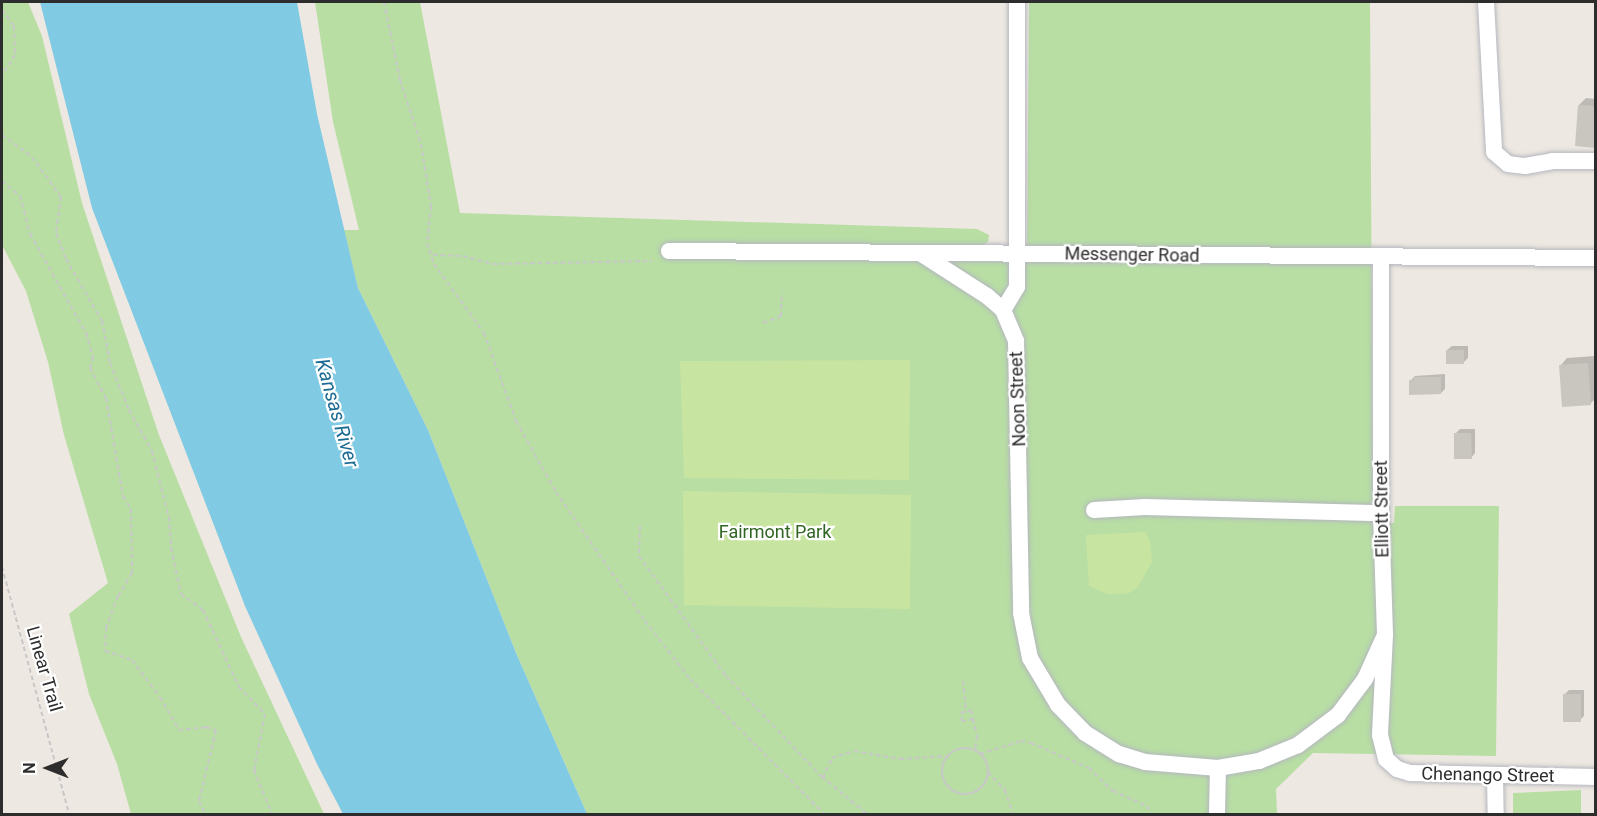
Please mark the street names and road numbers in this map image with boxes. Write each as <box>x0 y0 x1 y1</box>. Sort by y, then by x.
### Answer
street label: Messenger Road <box>1064 243 1200 267</box>
street label: Noon Street <box>1006 351 1030 447</box>
street label: Elliott Street <box>1370 460 1394 558</box>
street label: Linear Trail <box>21 624 67 714</box>
street label: Chenango Street <box>1421 763 1555 787</box>

